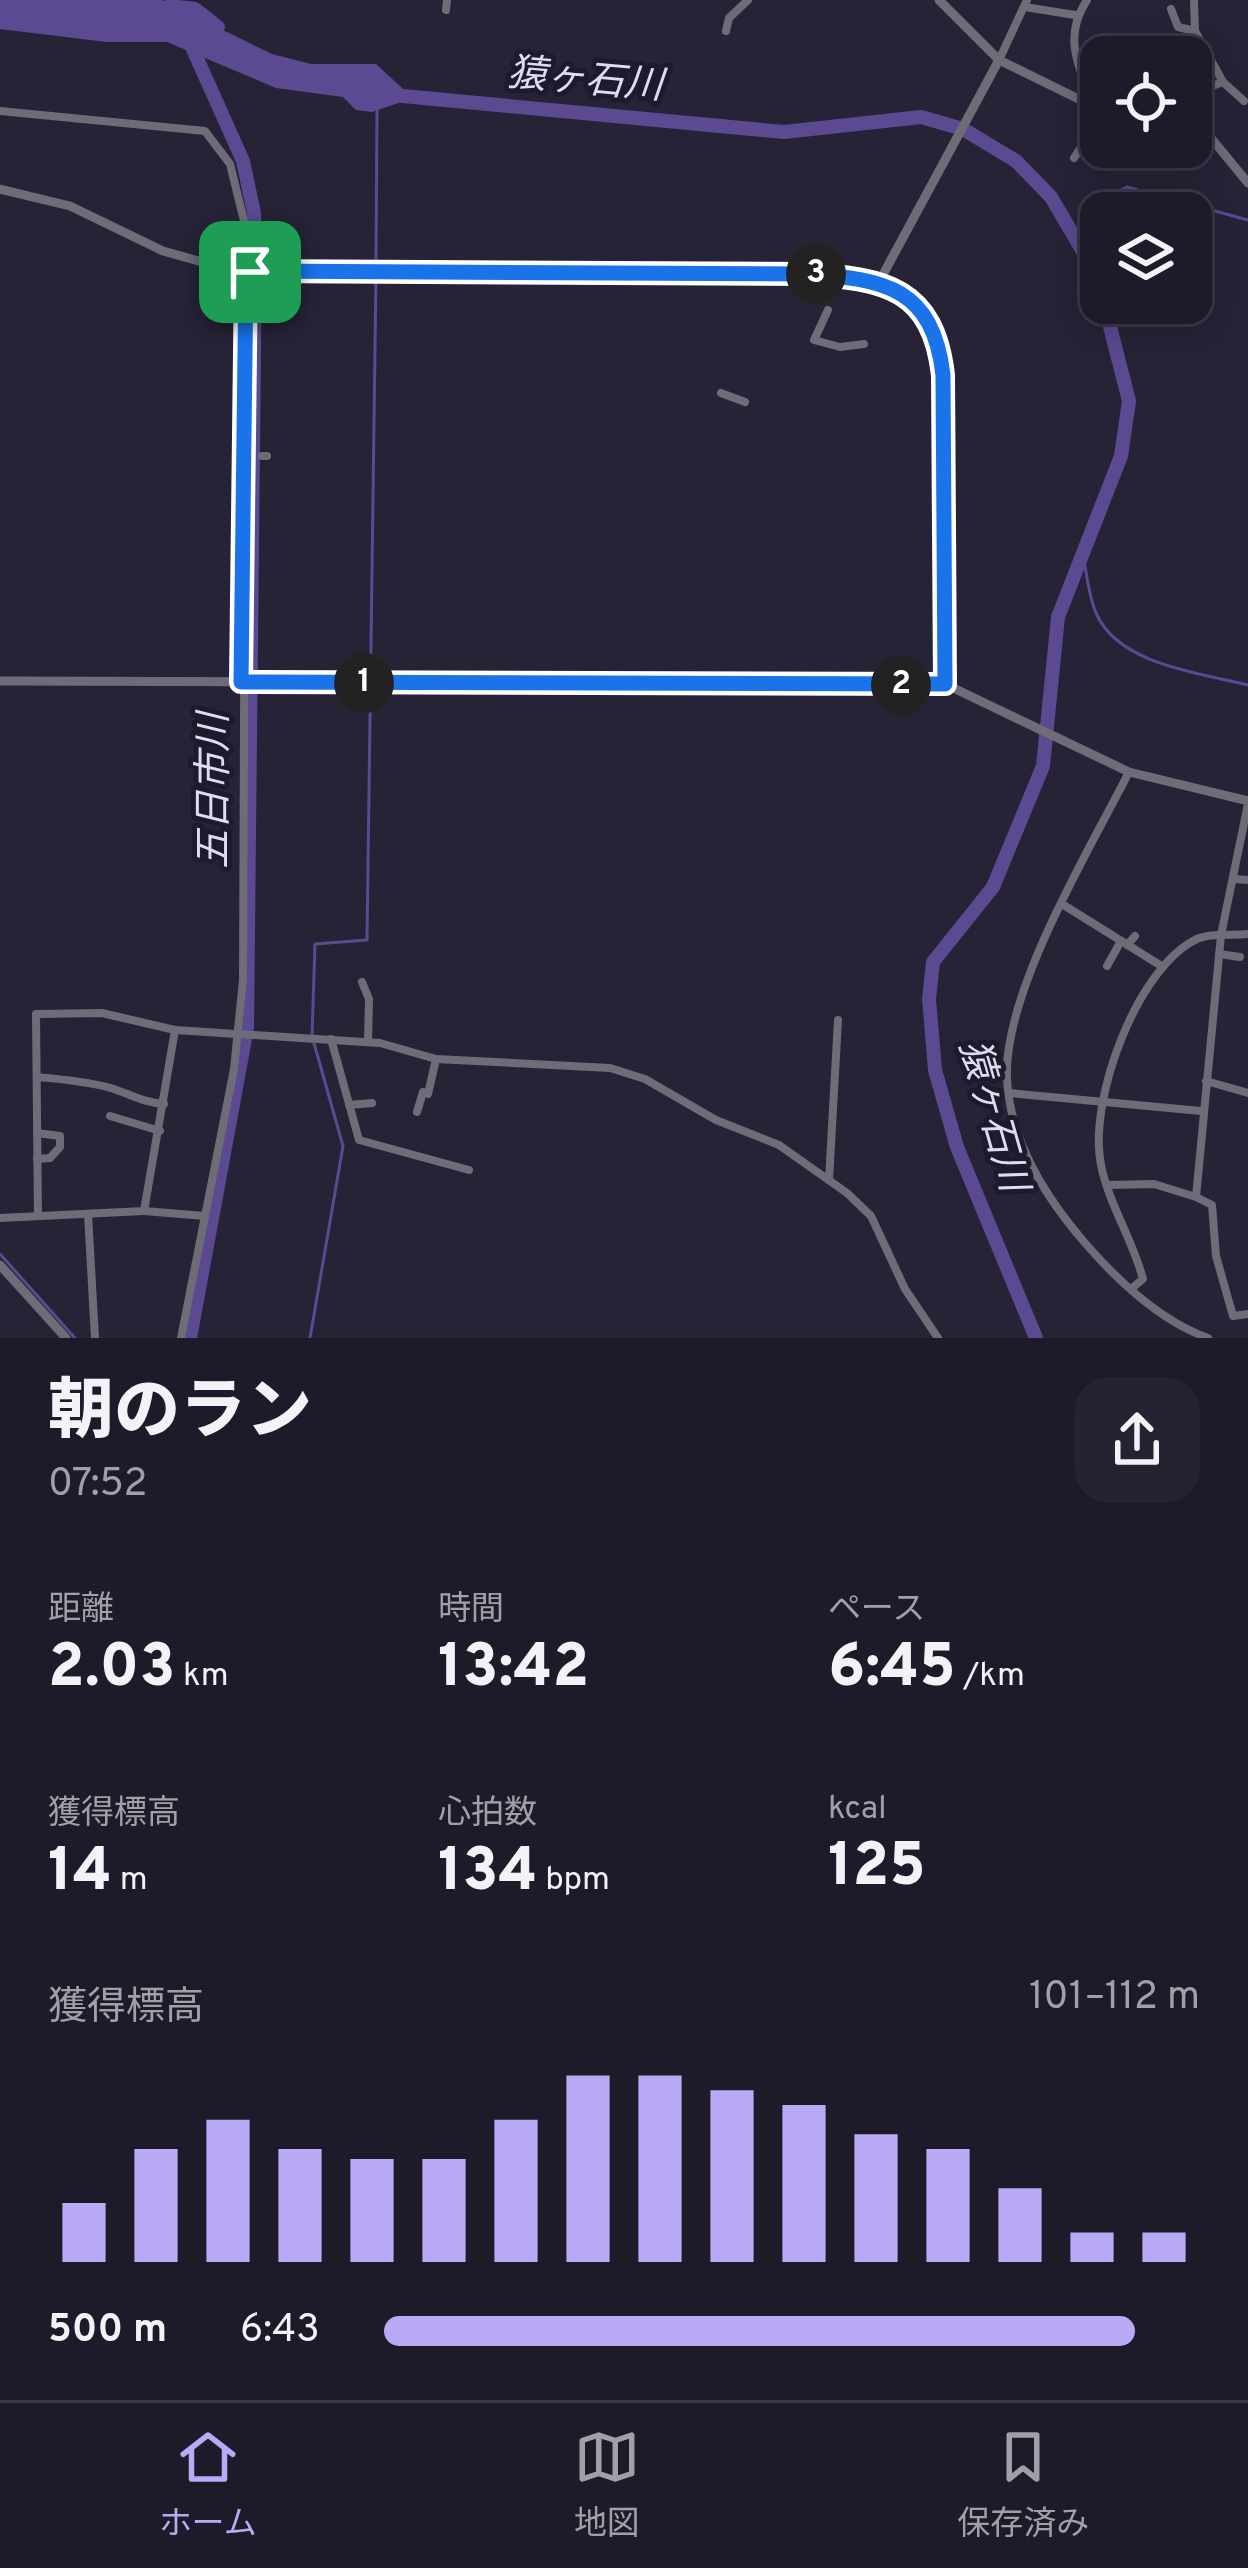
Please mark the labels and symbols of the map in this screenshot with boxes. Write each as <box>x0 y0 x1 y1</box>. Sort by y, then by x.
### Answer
water label: 猿ヶ石川 <box>505 51 669 114</box>
pin <box>199 221 301 323</box>
pin: 3 <box>786 244 846 304</box>
pin: 1 <box>334 653 394 713</box>
pin: 2 <box>871 655 931 715</box>
water label: 五日市川 <box>192 709 241 869</box>
water label: 猿ヶ石川 <box>946 1034 1037 1202</box>

